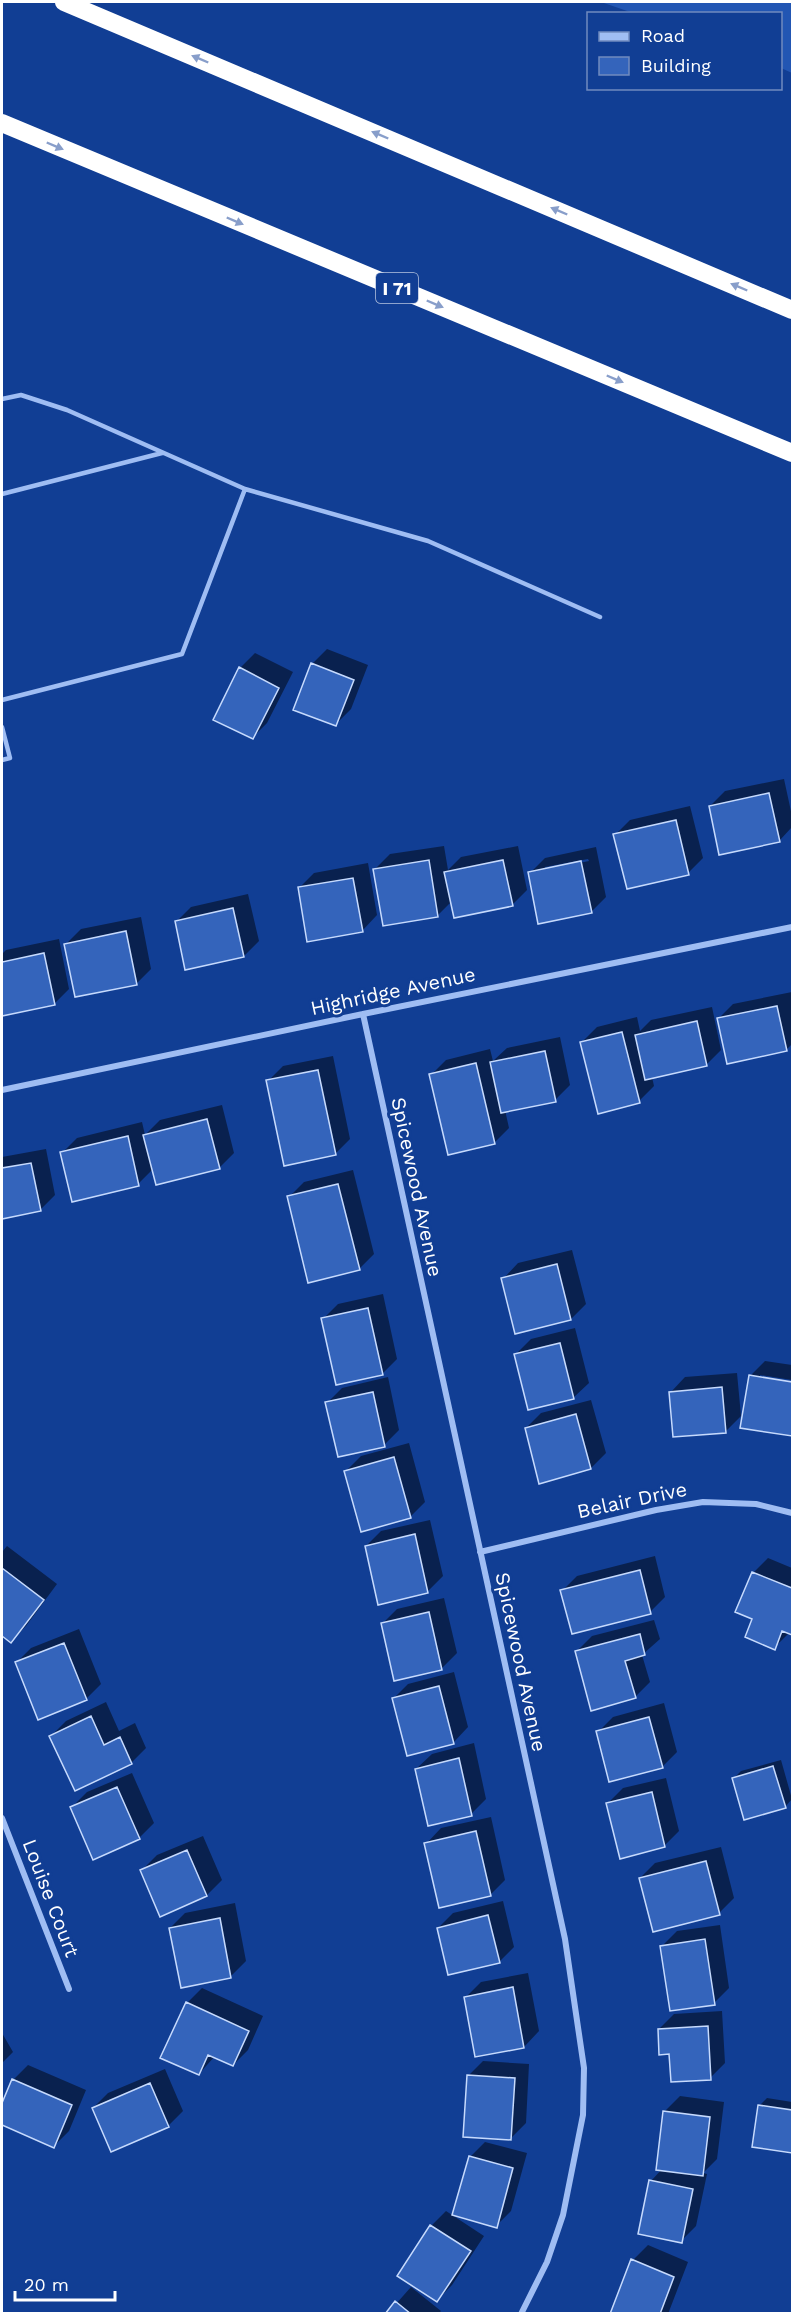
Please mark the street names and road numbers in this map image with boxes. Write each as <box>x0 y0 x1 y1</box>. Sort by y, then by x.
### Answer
road number: I 71 <box>376 273 418 303</box>
street label: Highridge Avenue <box>308 962 478 1020</box>
street label: Spicewood Avenue <box>386 1095 448 1279</box>
street label: Belair Drive <box>575 1477 689 1523</box>
street label: Spicewood Avenue <box>490 1570 552 1754</box>
street label: Louise Court <box>18 1836 85 1961</box>

